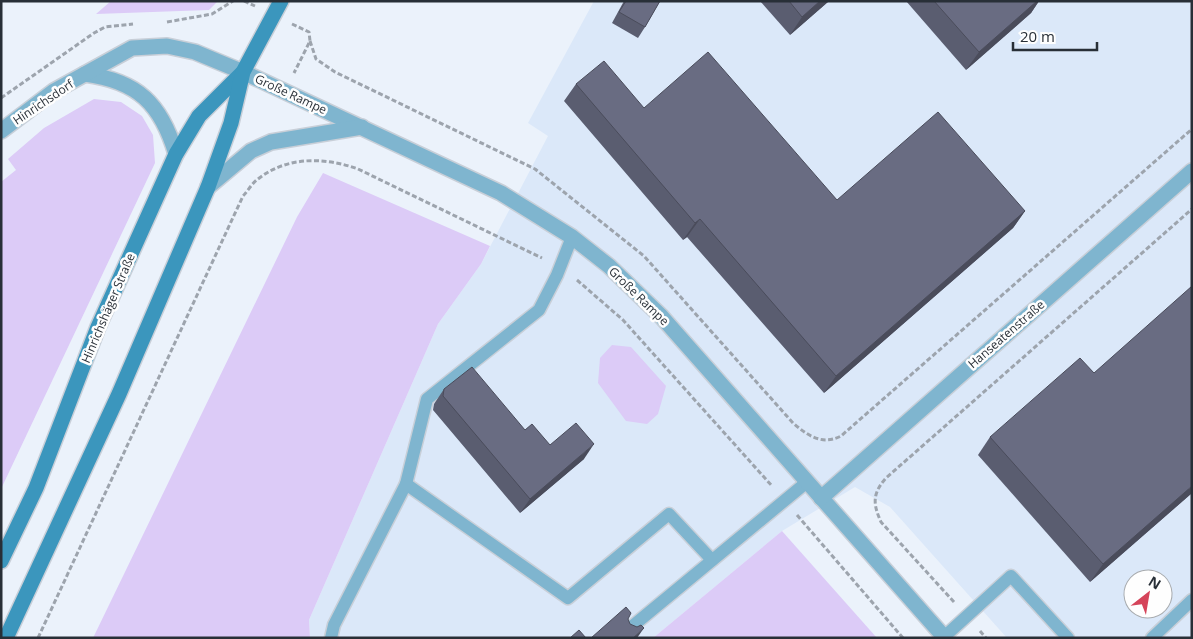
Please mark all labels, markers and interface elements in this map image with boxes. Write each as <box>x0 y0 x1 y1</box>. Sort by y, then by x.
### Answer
scale bar <box>1013 20 1097 52</box>
text: 20 m <box>1020 26 1055 46</box>
street label: Große Rampe <box>252 70 330 118</box>
street label: Hinrichsdorf <box>9 75 77 128</box>
street label: Hinrichshäger Straße <box>77 250 139 366</box>
street label: Große Rampe <box>605 263 673 329</box>
street label: Hanseatenstraße <box>964 296 1048 372</box>
north arrow <box>1123 569 1173 619</box>
text: N <box>1145 571 1165 594</box>

